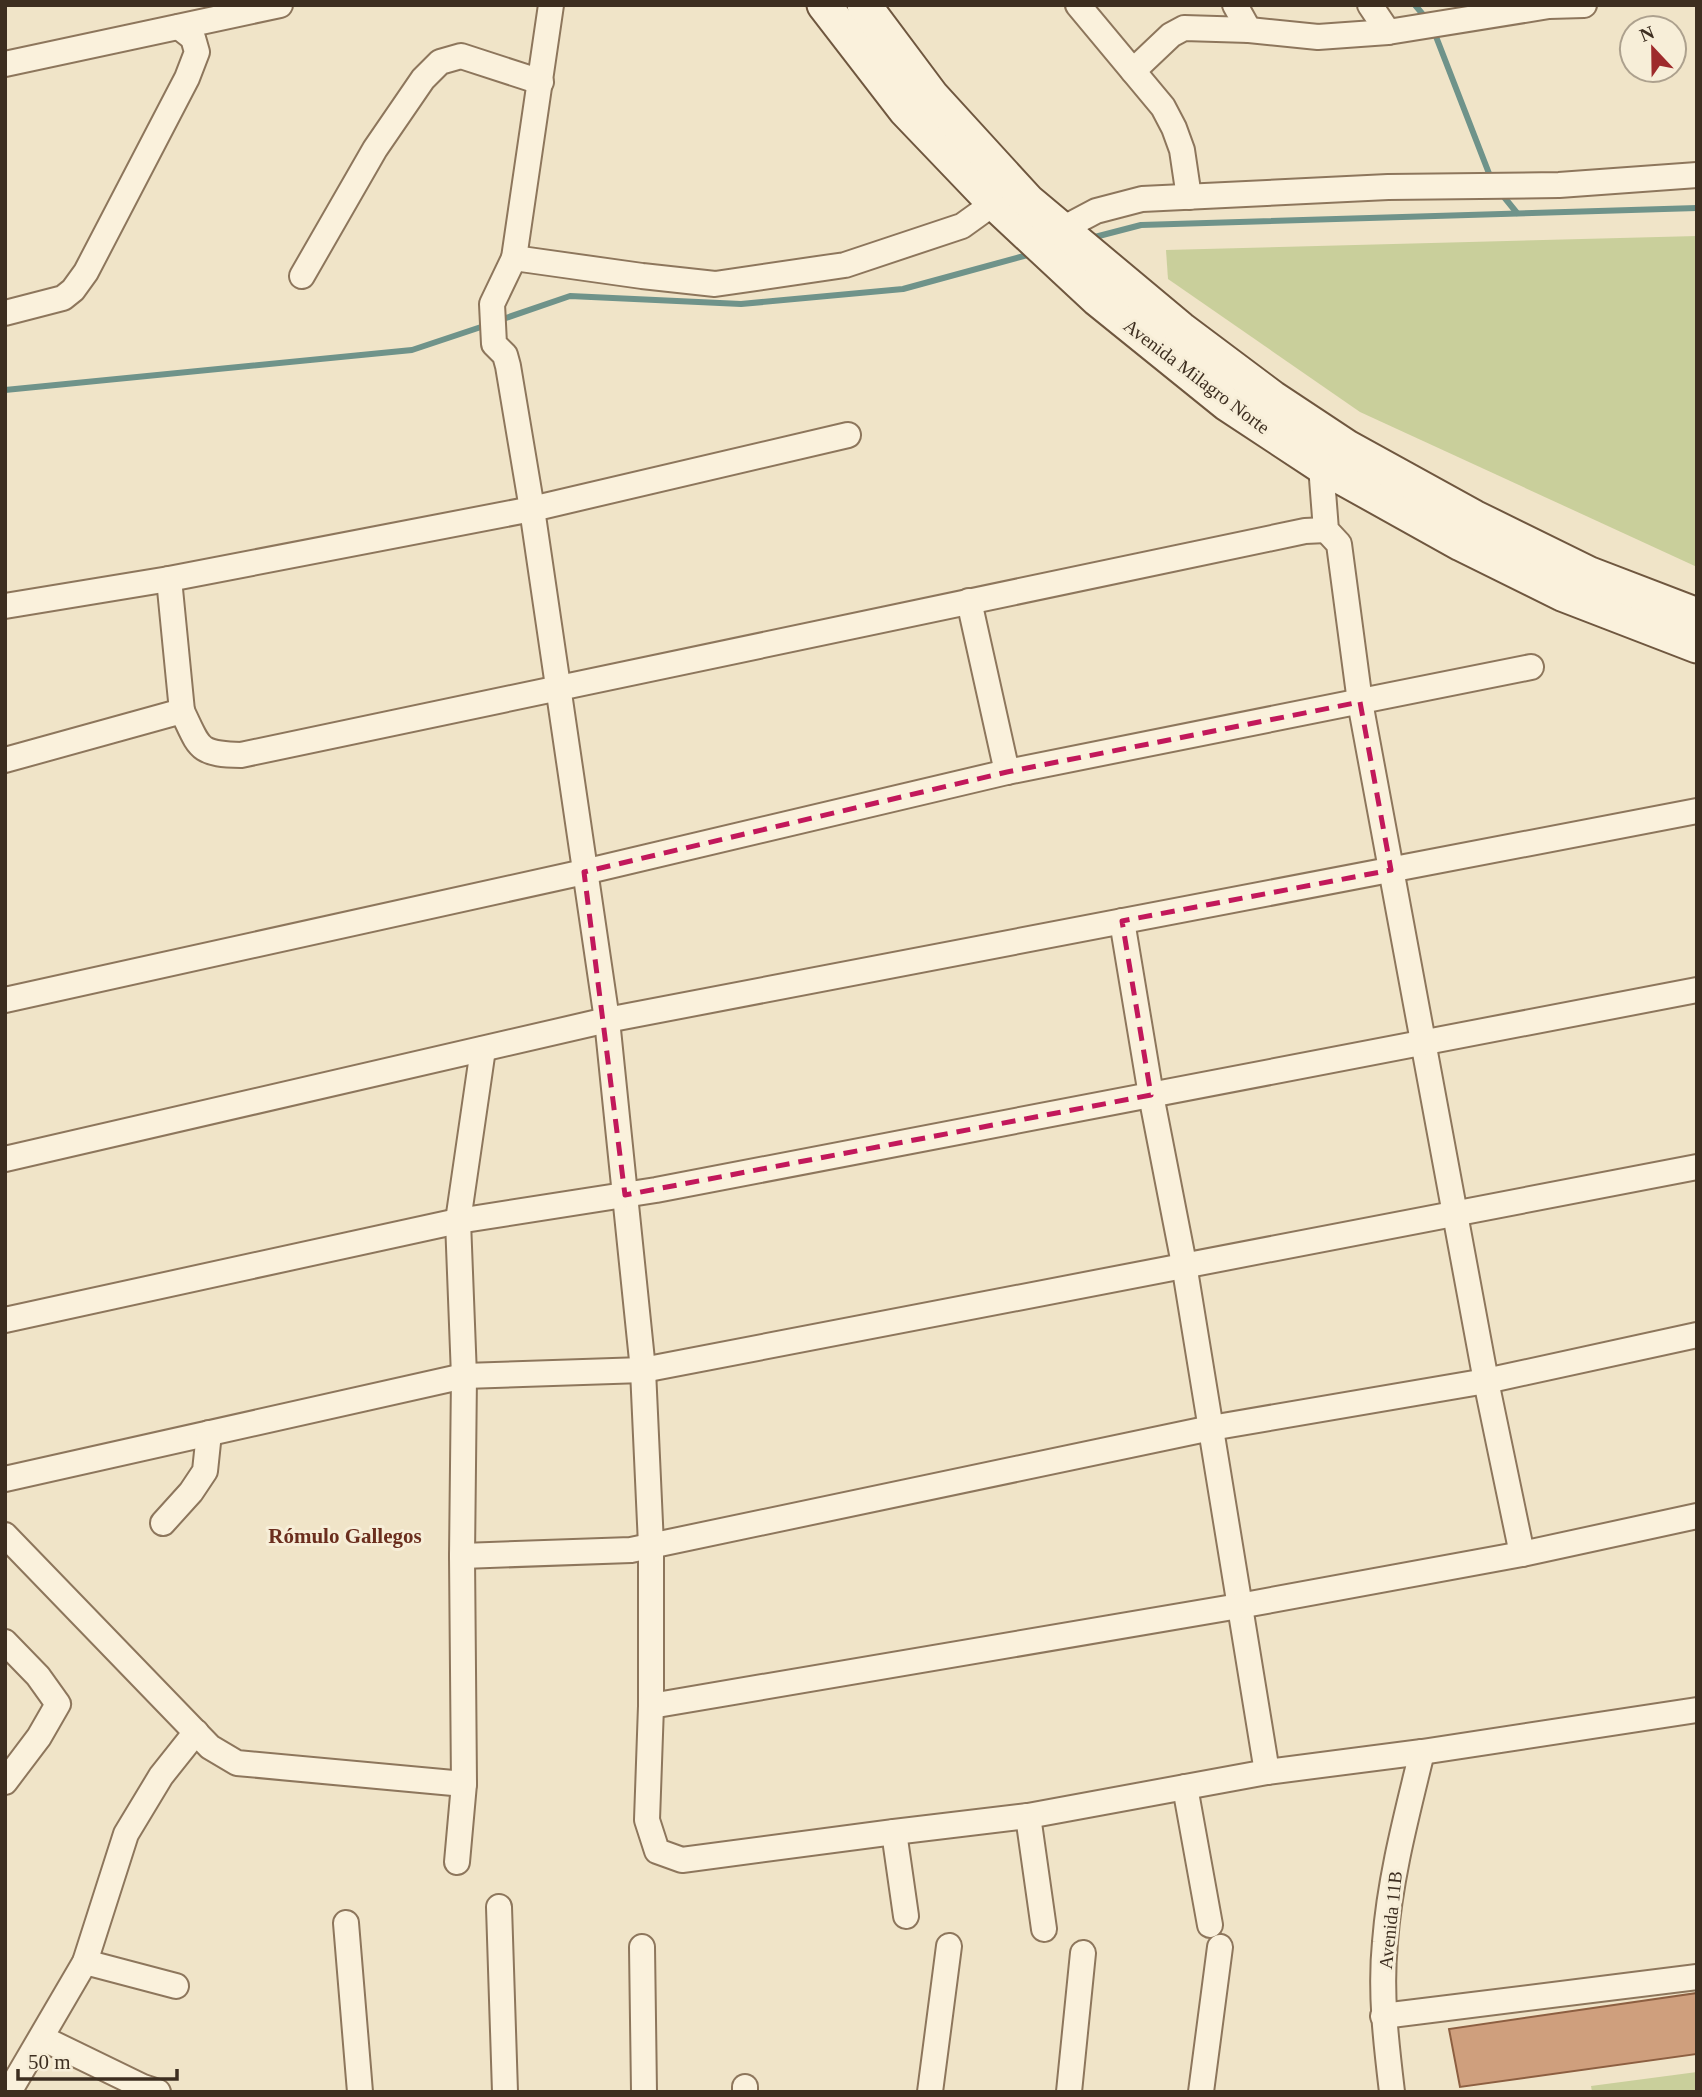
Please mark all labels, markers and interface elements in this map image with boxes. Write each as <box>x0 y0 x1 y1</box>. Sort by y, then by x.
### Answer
north arrow <box>1618 14 1688 84</box>
text: N <box>1637 21 1657 46</box>
street label: Avenida Milagro Norte <box>1120 315 1274 438</box>
district label: Rómulo Gallegos <box>268 1524 422 1548</box>
street label: Avenida 11B <box>1375 1870 1406 1970</box>
scale bar <box>18 2038 177 2082</box>
text: 50 m <box>28 2050 71 2074</box>

